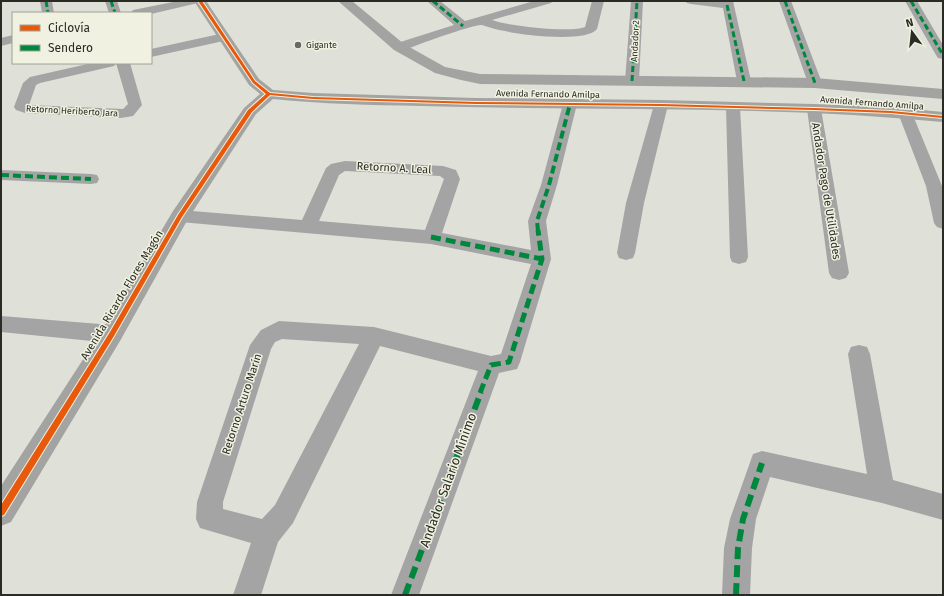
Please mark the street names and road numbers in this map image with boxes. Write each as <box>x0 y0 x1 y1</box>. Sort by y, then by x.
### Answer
street label: Andador 2 <box>629 20 641 62</box>
street label: Avenida Fernando Amilpa <box>496 88 600 100</box>
street label: Avenida Fernando Amilpa <box>820 94 924 112</box>
street label: Retorno Heriberto Jara <box>26 104 118 118</box>
street label: Andador Pago de Utilidades <box>809 122 843 260</box>
street label: Retorno A. Leal <box>356 160 432 176</box>
street label: Avenida Ricardo Flores Magón <box>78 228 166 362</box>
street label: Retorno Arturo Marín <box>220 352 264 456</box>
street label: Andador Salario Mínimo <box>417 411 479 549</box>

